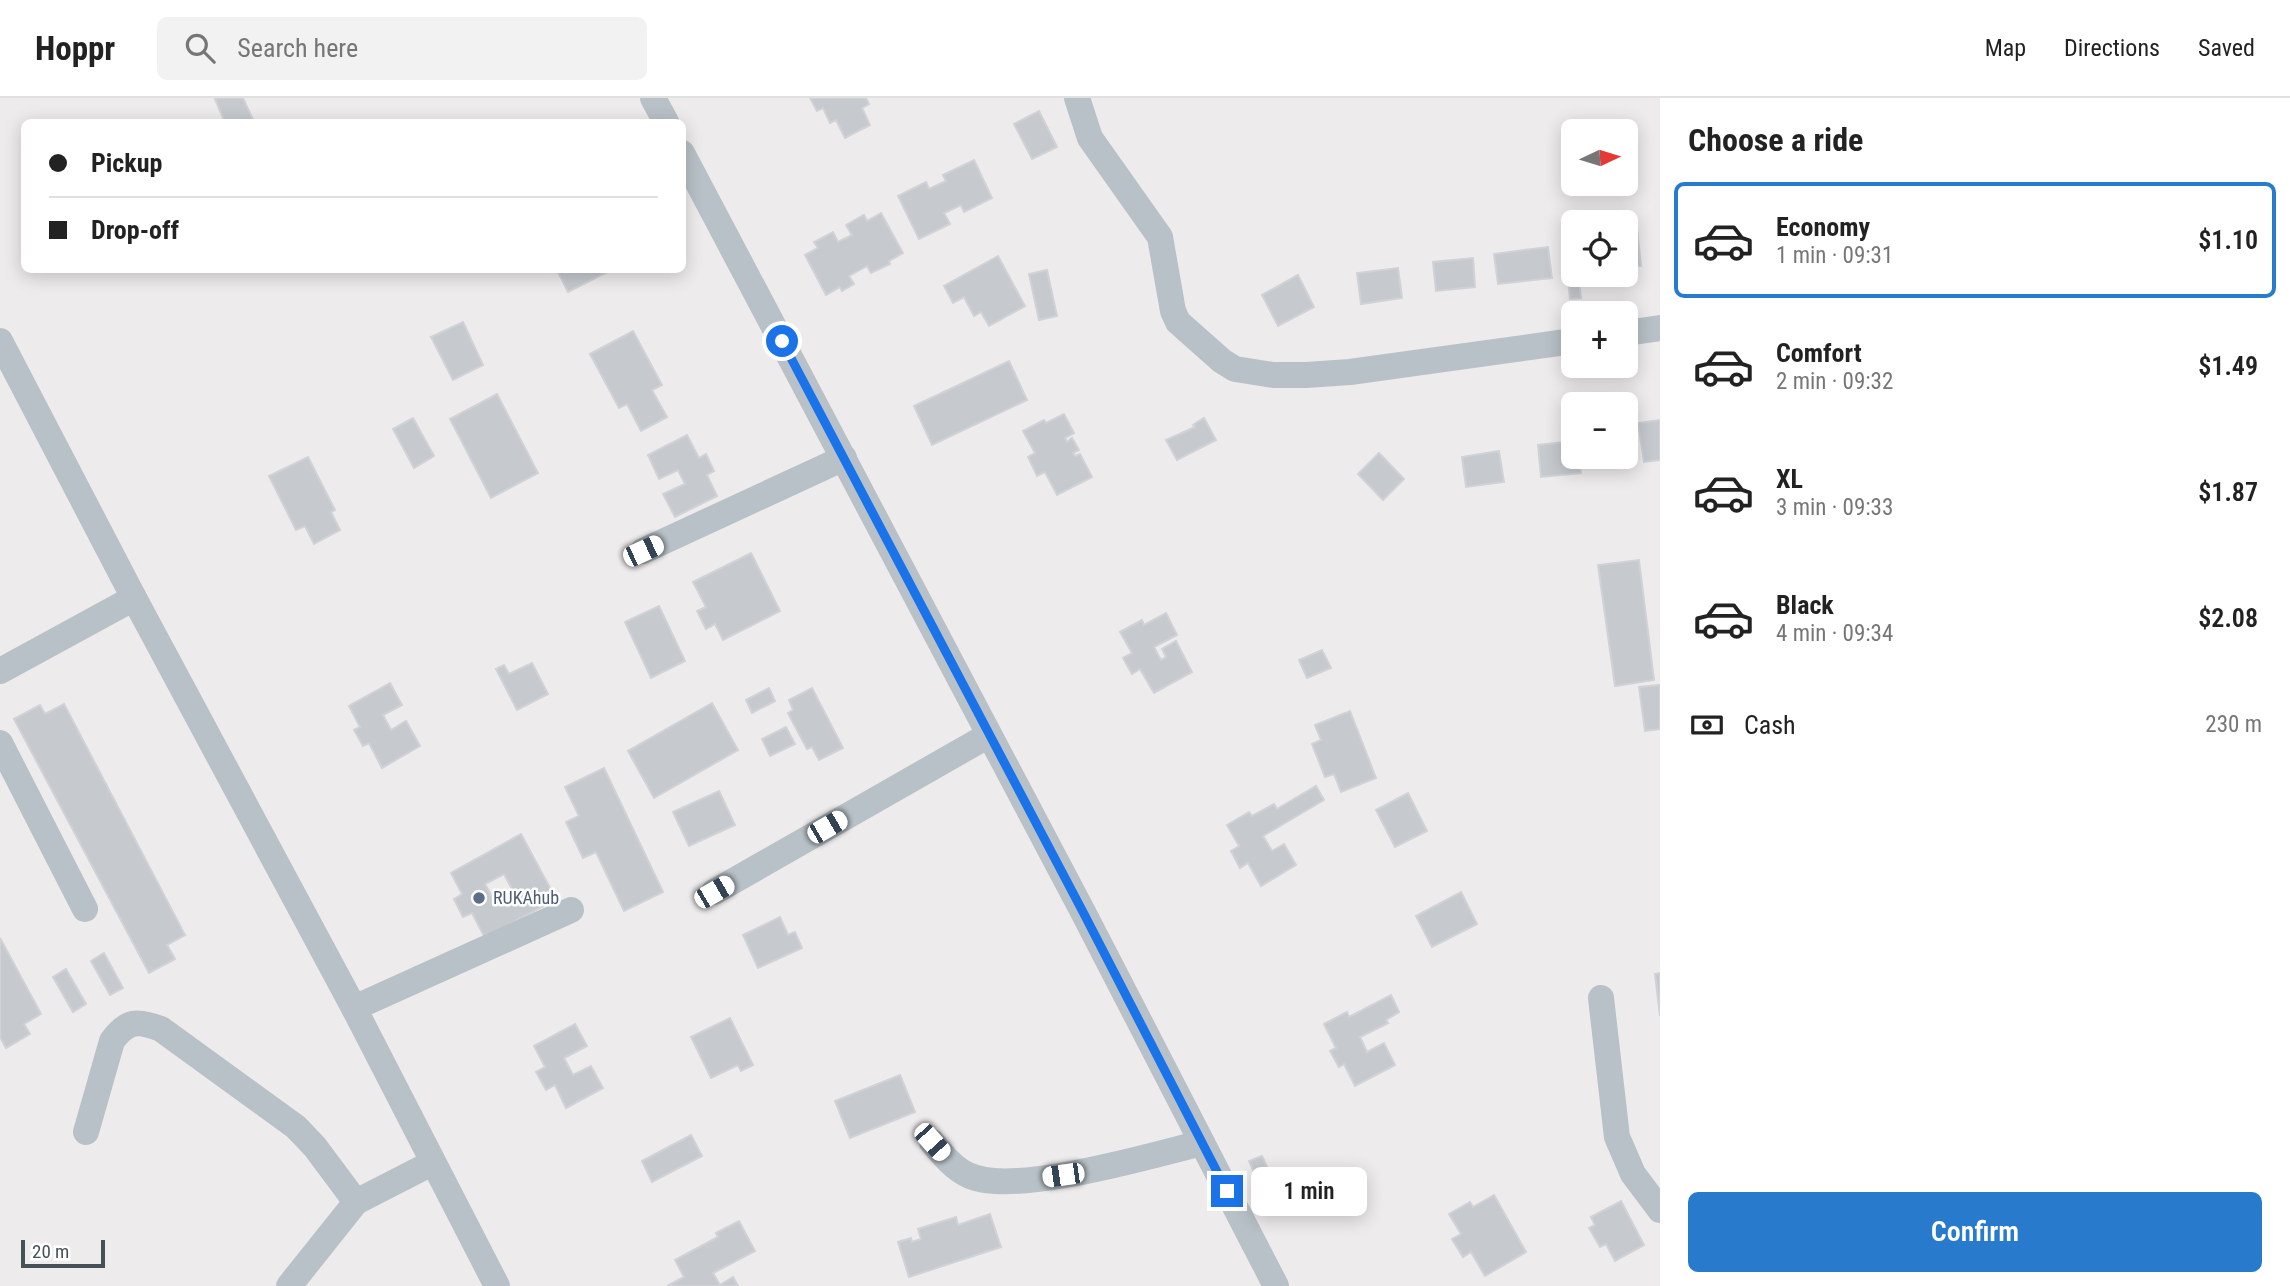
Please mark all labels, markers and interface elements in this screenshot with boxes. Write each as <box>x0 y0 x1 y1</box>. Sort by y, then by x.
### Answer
search box <box>157 17 647 80</box>
text: Hoppr <box>35 29 115 68</box>
icon: search <box>181 29 219 67</box>
text: Search here <box>237 33 358 63</box>
text: Map <box>1985 34 2026 62</box>
text: Directions <box>2064 34 2160 62</box>
text: Saved <box>2198 34 2255 62</box>
north arrow <box>1561 119 1638 196</box>
map controls <box>1561 119 1638 469</box>
text: Choose a ride <box>1688 121 1863 159</box>
text: Pickup <box>91 148 162 178</box>
icon: car <box>1692 209 1755 272</box>
button: locate <box>1561 210 1638 287</box>
text: Economy <box>1776 212 1870 242</box>
text: Drop-off <box>91 215 179 245</box>
text: $1.10 <box>2198 225 2258 255</box>
text: 1 min · 09:31 <box>1776 242 1893 269</box>
button: + <box>1561 301 1638 378</box>
route start <box>766 325 798 357</box>
icon: car <box>1692 335 1755 398</box>
text: Comfort <box>1776 338 1862 368</box>
text: $1.49 <box>2198 351 2258 381</box>
text: 2 min · 09:32 <box>1776 368 1893 395</box>
button: − <box>1561 392 1638 469</box>
icon: car <box>1692 461 1755 524</box>
text: XL <box>1776 464 1803 494</box>
text: $1.87 <box>2198 477 2258 507</box>
text: 3 min · 09:33 <box>1776 494 1893 521</box>
car <box>620 533 667 569</box>
icon: car <box>1692 587 1755 650</box>
text: Black <box>1776 590 1834 620</box>
text: $2.08 <box>2198 603 2258 633</box>
text: 4 min · 09:34 <box>1776 620 1893 647</box>
icon: cash <box>1688 706 1726 744</box>
text: Cash <box>1744 710 1796 740</box>
text: 230 m <box>2205 711 2262 738</box>
car <box>804 807 851 847</box>
car <box>691 872 738 912</box>
place label: RUKAhub <box>493 887 559 908</box>
marker: RUKAhub <box>471 890 487 906</box>
car <box>911 1119 954 1165</box>
car <box>1041 1162 1086 1188</box>
callout: 1 min <box>1252 1166 1367 1216</box>
route end <box>1211 1175 1243 1207</box>
text: 1 min <box>1284 1178 1334 1205</box>
button: Confirm <box>1688 1192 2262 1272</box>
scale bar <box>21 1237 105 1269</box>
text: 20 m <box>32 1240 69 1263</box>

